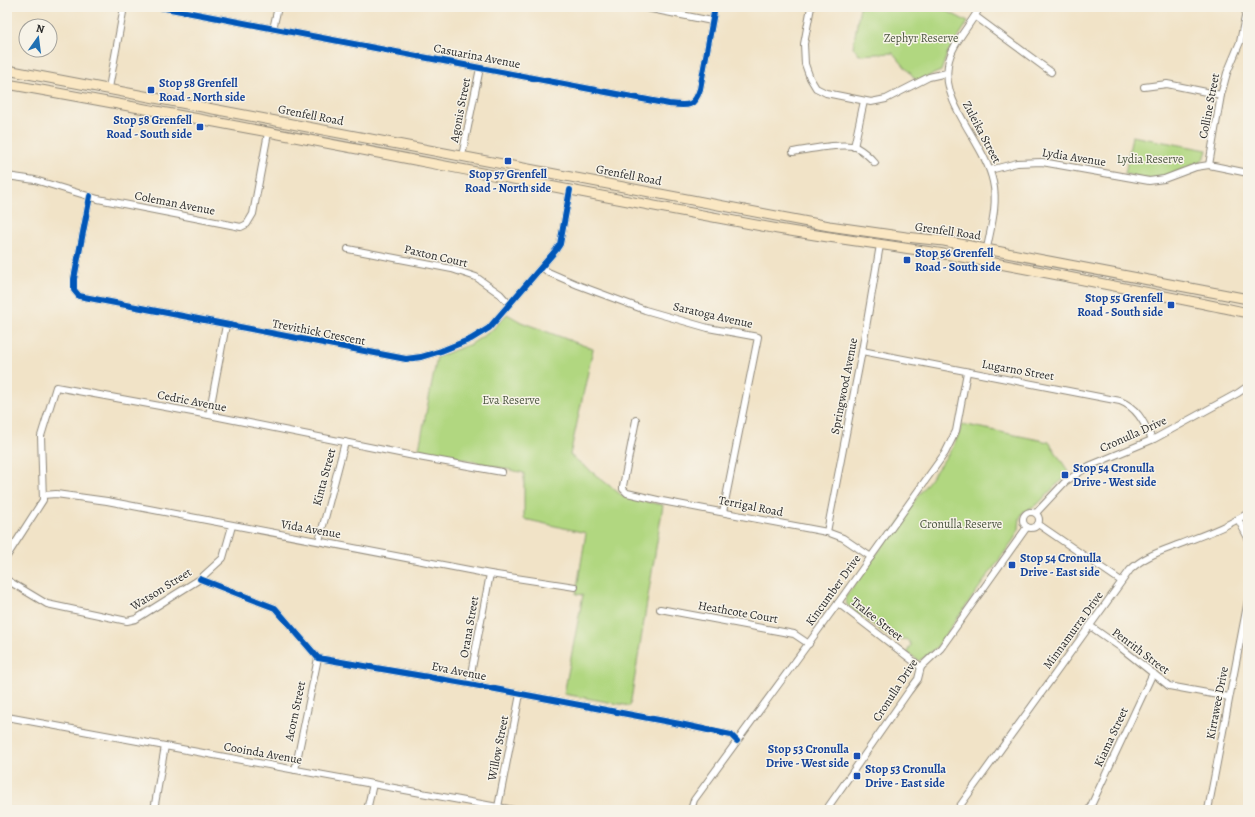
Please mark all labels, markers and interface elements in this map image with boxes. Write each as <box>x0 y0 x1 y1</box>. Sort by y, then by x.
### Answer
north arrow <box>18 18 58 58</box>
text: N <box>35 21 46 37</box>
park label: Zephyr Reserve <box>884 30 958 46</box>
street label: Casuarina Avenue <box>432 40 522 72</box>
street label: Colline Street <box>1195 72 1223 140</box>
place label: Stop 58 Grenfell Road - North side <box>159 75 246 105</box>
street label: Agonis Street <box>446 76 474 145</box>
marker: Stop 58 Grenfell Road - North side <box>146 85 156 95</box>
street label: Zuleika Street <box>959 98 1005 166</box>
street label: Grenfell Road <box>277 101 346 129</box>
place label: Stop 58 Grenfell Road - South side <box>106 112 193 142</box>
marker: Stop 58 Grenfell Road - South side <box>195 122 205 132</box>
street label: Lydia Avenue <box>1041 144 1107 170</box>
park label: Lydia Reserve <box>1117 151 1183 167</box>
marker: Stop 57 Grenfell Road - North side <box>503 156 513 166</box>
street label: Grenfell Road <box>595 161 664 189</box>
place label: Stop 57 Grenfell Road - North side <box>465 166 552 196</box>
street label: Coleman Avenue <box>133 187 217 219</box>
street label: Grenfell Road <box>914 218 983 244</box>
street label: Paxton Court <box>403 241 469 271</box>
place label: Stop 56 Grenfell Road - South side <box>915 245 1001 275</box>
marker: Stop 56 Grenfell Road - South side <box>902 255 912 265</box>
place label: Stop 55 Grenfell Road - South side <box>1077 290 1164 320</box>
street label: Saratoga Avenue <box>672 298 754 332</box>
marker: Stop 55 Grenfell Road - South side <box>1166 300 1176 310</box>
street label: Trevithick Crescent <box>271 315 367 349</box>
street label: Springwood Avenue <box>827 336 861 436</box>
street label: Lugarno Street <box>981 356 1055 384</box>
street label: Cedric Avenue <box>156 386 228 416</box>
park label: Eva Reserve <box>482 392 540 408</box>
street label: Cronulla Drive <box>1097 412 1169 456</box>
street label: Kinta Street <box>309 446 339 508</box>
place label: Stop 54 Cronulla Drive - West side <box>1073 460 1157 490</box>
marker: Stop 54 Cronulla Drive - West side <box>1060 470 1070 480</box>
street label: Terrigal Road <box>717 492 785 520</box>
street label: Vida Avenue <box>279 516 342 542</box>
park label: Cronulla Reserve <box>920 516 1002 532</box>
place label: Stop 54 Cronulla Drive - East side <box>1020 550 1102 580</box>
street label: Kincumber Drive <box>802 551 864 629</box>
marker: Stop 54 Cronulla Drive - East side <box>1007 560 1017 570</box>
street label: Watson Street <box>127 564 195 615</box>
street label: Minnamurra Drive <box>1039 588 1107 672</box>
street label: Tralee Street <box>848 594 906 644</box>
street label: Orana Street <box>456 595 482 659</box>
street label: Heathcote Court <box>697 597 779 627</box>
street label: Penrith Street <box>1109 624 1173 678</box>
street label: Cronulla Drive <box>869 656 921 724</box>
street label: Eva Avenue <box>430 658 488 684</box>
street label: Kirrawee Drive <box>1202 665 1232 741</box>
street label: Acorn Street <box>281 680 309 743</box>
street label: Kiama Street <box>1090 705 1132 769</box>
street label: Willow Street <box>484 714 512 783</box>
street label: Cooinda Avenue <box>223 738 303 768</box>
place label: Stop 53 Cronulla Drive - West side <box>766 741 849 771</box>
marker: Stop 53 Cronulla Drive - West side <box>852 751 862 761</box>
place label: Stop 53 Cronulla Drive - East side <box>865 761 946 791</box>
marker: Stop 53 Cronulla Drive - East side <box>852 771 862 781</box>

